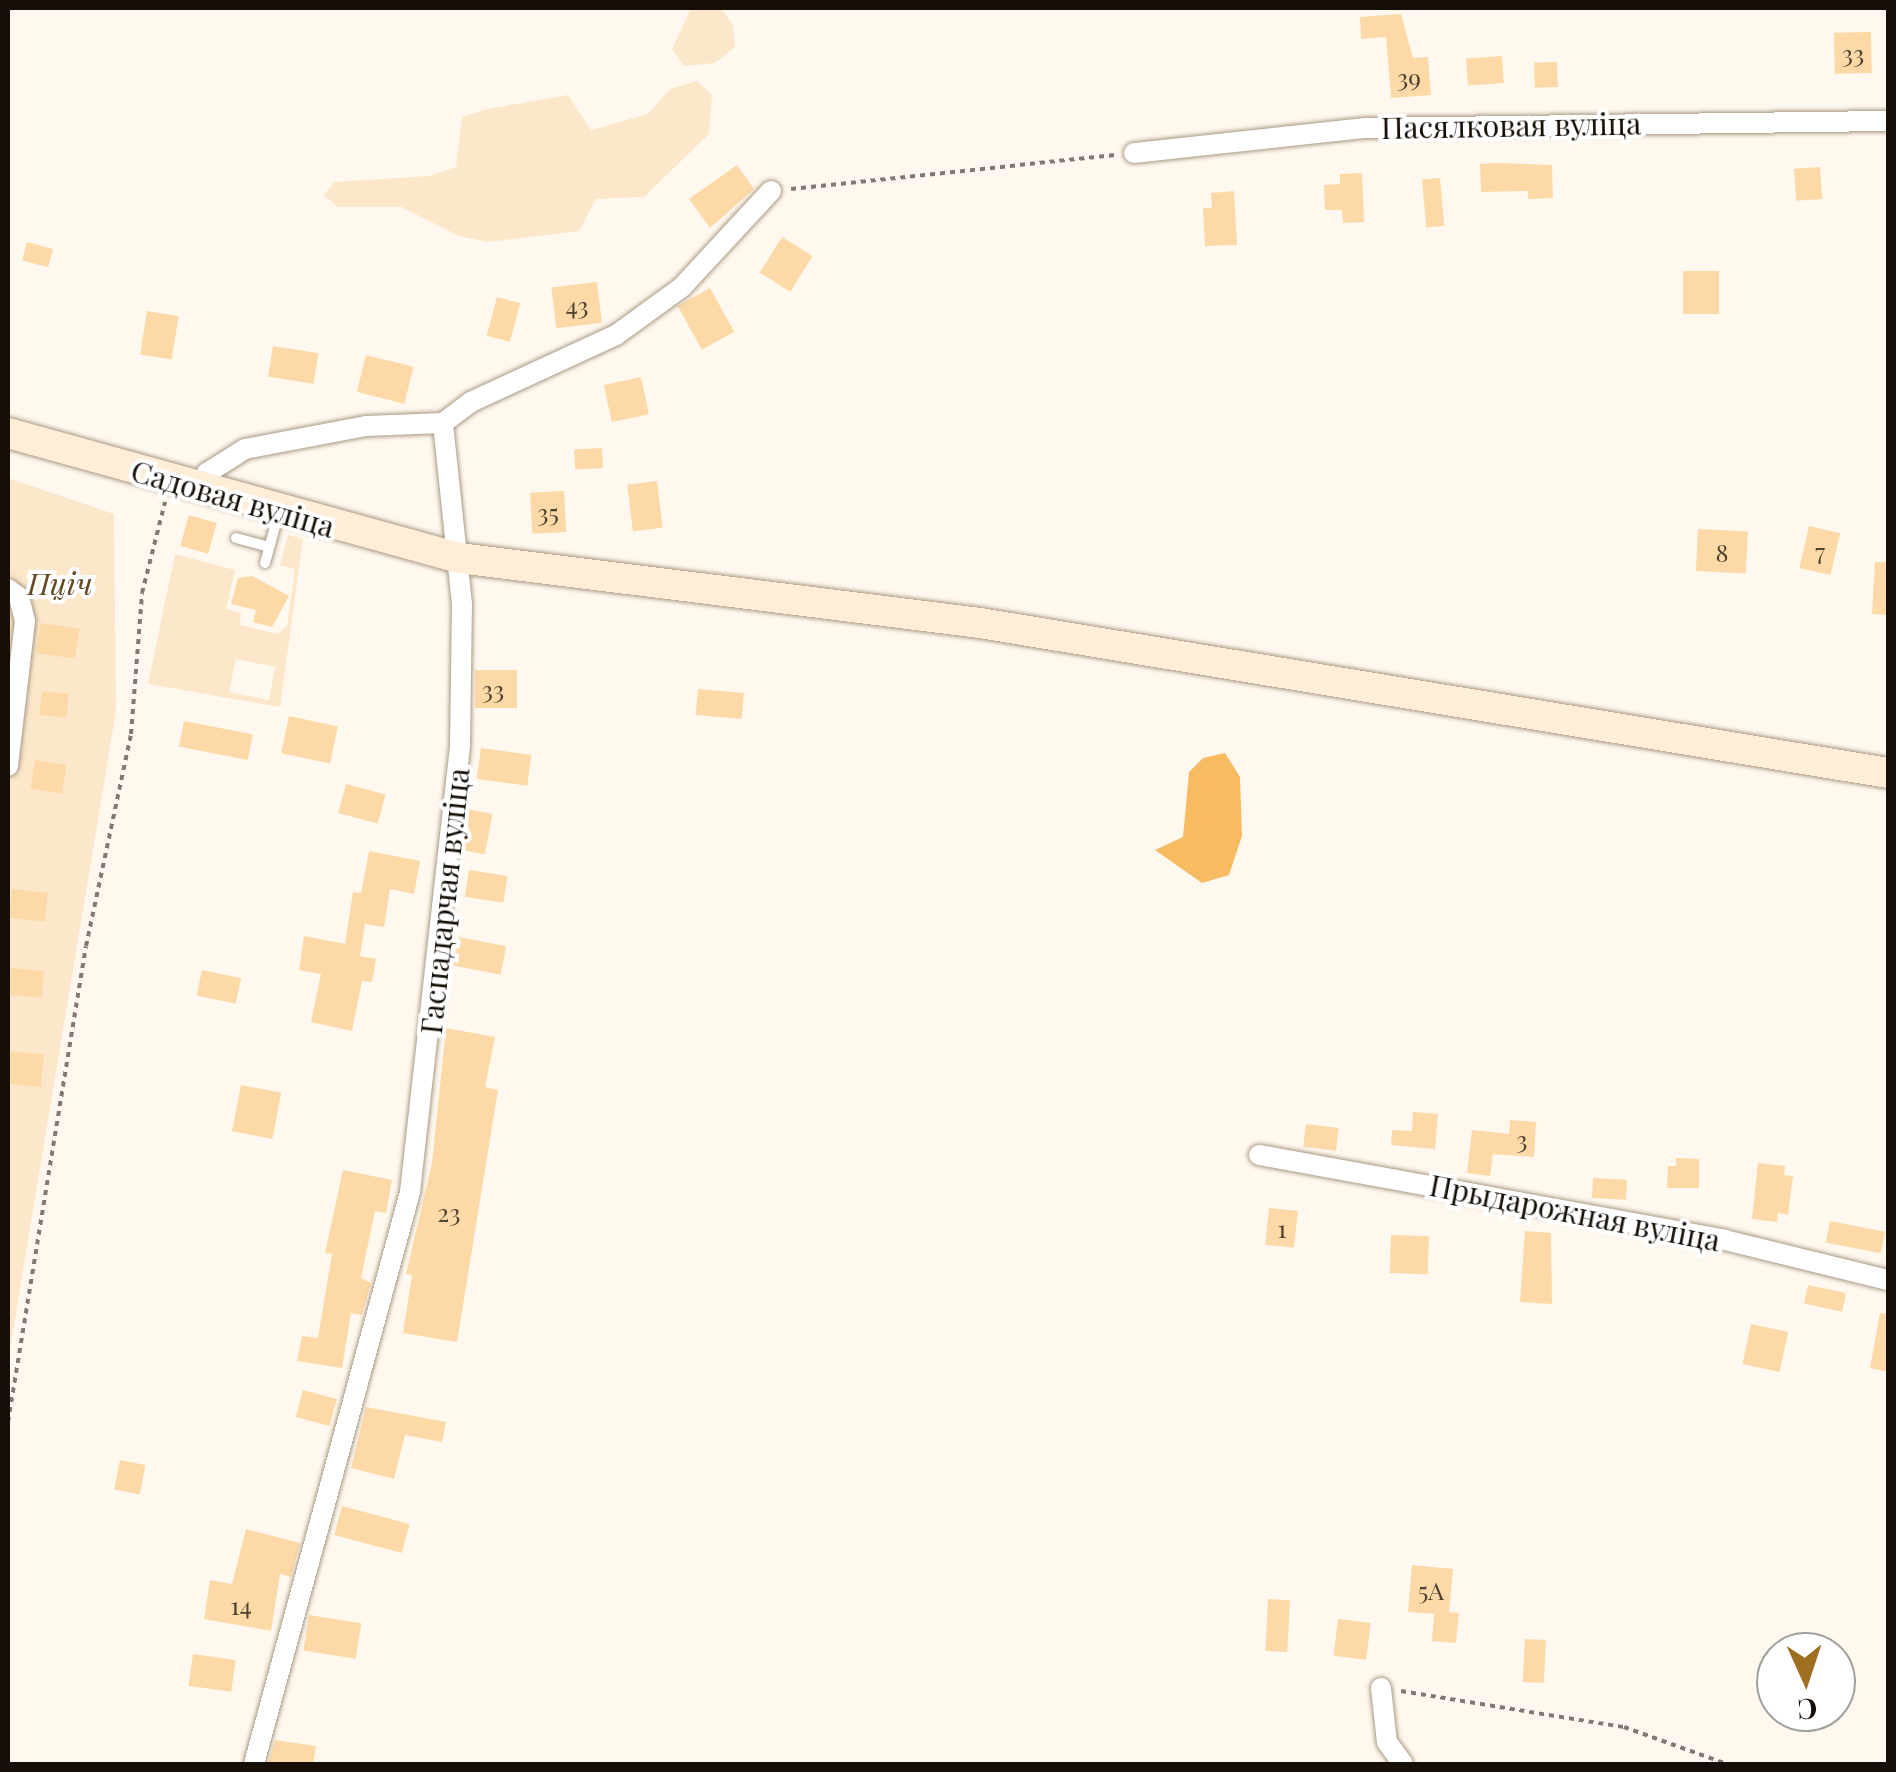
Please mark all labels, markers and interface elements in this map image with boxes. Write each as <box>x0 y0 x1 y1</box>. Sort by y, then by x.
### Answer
house number: 33 <box>1842 38 1864 68</box>
house number: 39 <box>1397 62 1421 92</box>
street label: Пасялковая вуліца <box>1381 105 1641 145</box>
house number: 43 <box>565 290 589 320</box>
street label: Садовая вуліца <box>127 452 339 544</box>
house number: 35 <box>537 497 559 527</box>
house number: 7 <box>1815 536 1825 566</box>
house number: 8 <box>1716 537 1728 567</box>
park label: Пціч <box>27 565 93 601</box>
house number: 33 <box>482 674 504 704</box>
street label: Гаспадарчая вуліца <box>412 766 476 1036</box>
house number: 3 <box>1516 1124 1528 1154</box>
street label: Прыдарожная вуліца <box>1427 1166 1723 1258</box>
house number: 23 <box>437 1197 461 1227</box>
house number: 1 <box>1277 1213 1287 1243</box>
house number: 5А <box>1418 1575 1444 1605</box>
house number: 14 <box>230 1590 252 1620</box>
north arrow <box>1756 1632 1856 1732</box>
text: С <box>1797 1691 1818 1729</box>

